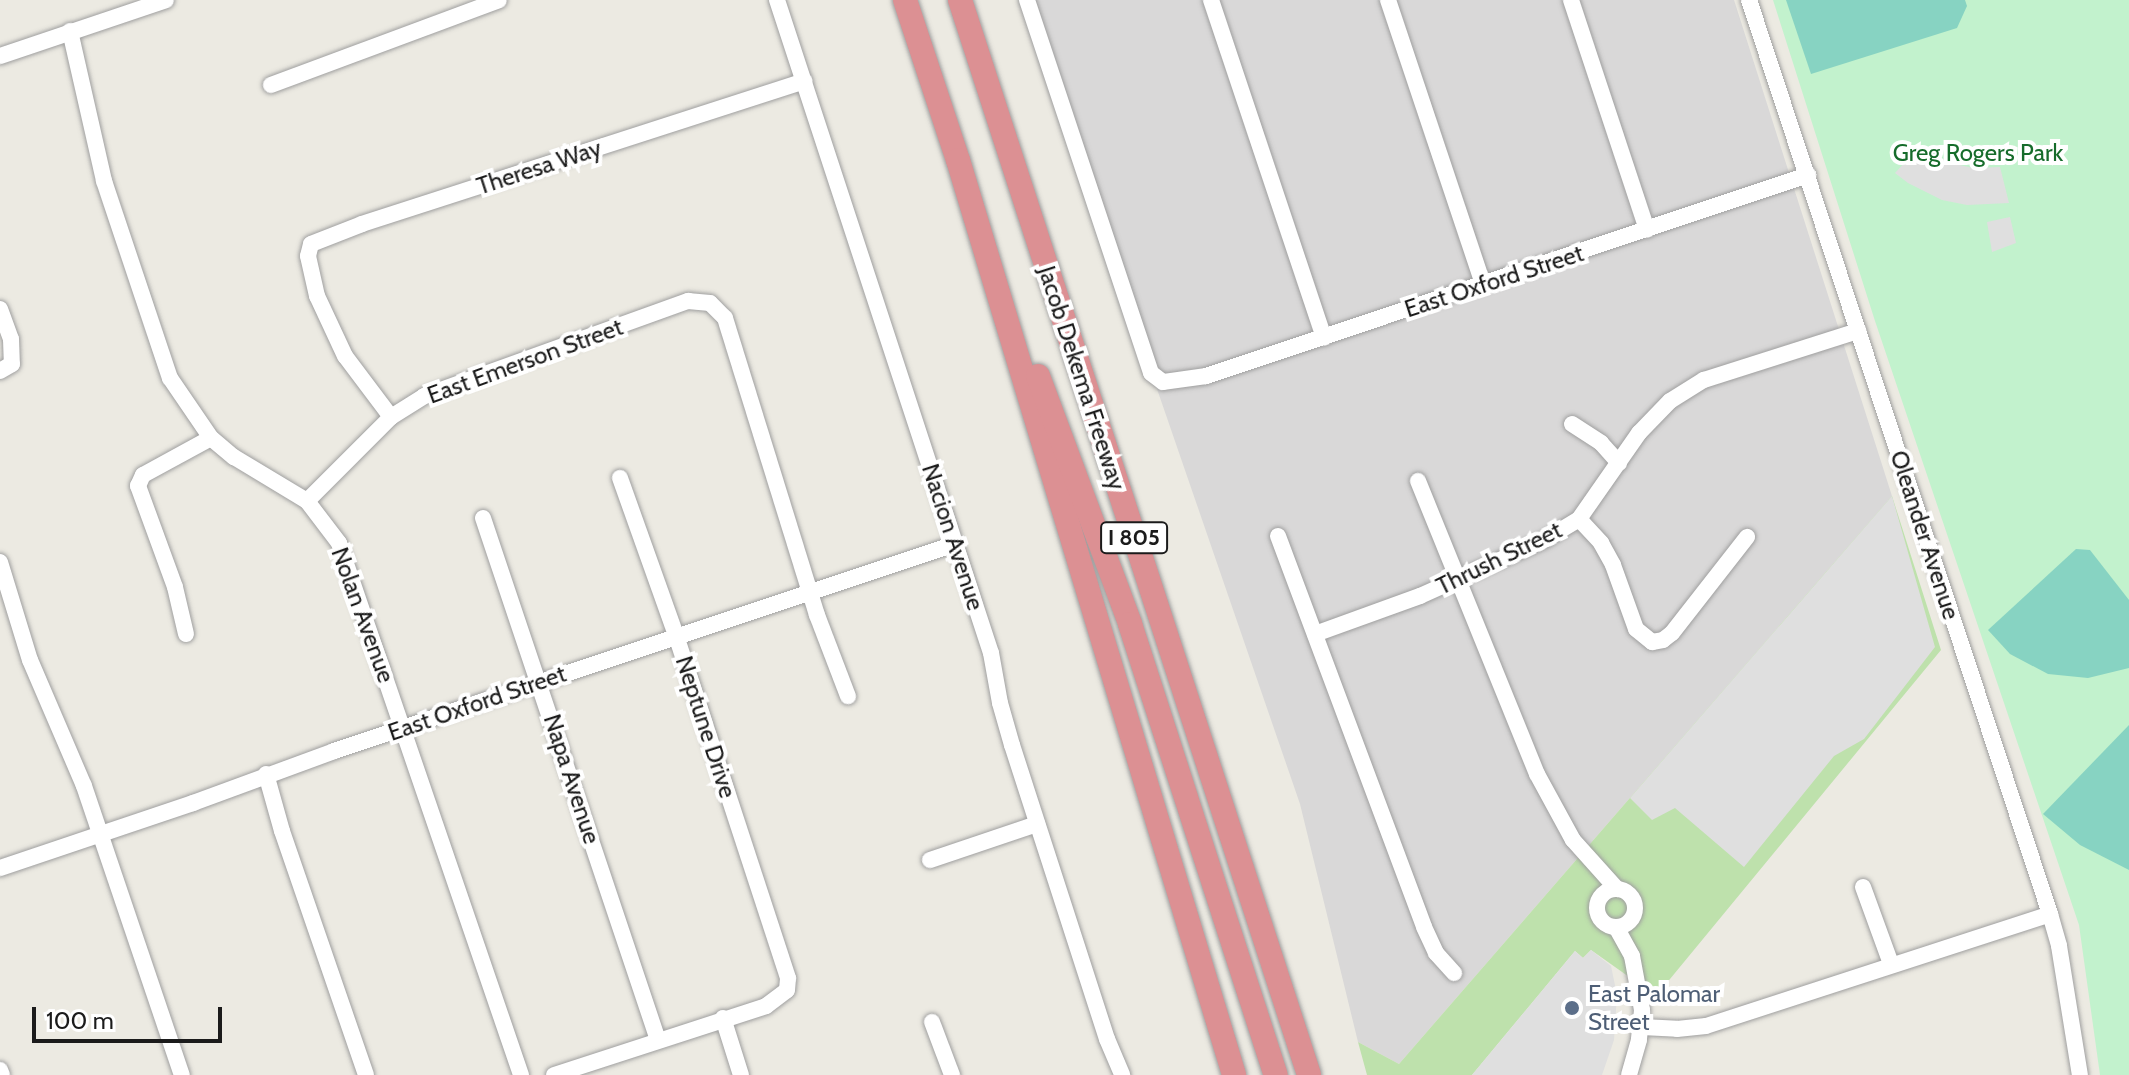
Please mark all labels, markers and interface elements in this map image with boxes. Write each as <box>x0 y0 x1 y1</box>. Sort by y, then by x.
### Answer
street label: Theresa Way <box>473 133 605 201</box>
park label: Greg Rogers Park <box>1893 139 2063 167</box>
street label: East Oxford Street <box>1401 239 1587 323</box>
street label: Jacob Dekema Freeway <box>1032 262 1132 494</box>
street label: East Emerson Street <box>423 312 627 410</box>
street label: Oleander Avenue <box>1884 447 1966 623</box>
street label: Nacion Avenue <box>916 460 990 614</box>
street label: Thrush Street <box>1432 515 1566 601</box>
road number: I 805 <box>1100 520 1168 556</box>
street label: Nolan Avenue <box>325 543 401 687</box>
street label: Neptune Drive <box>669 652 743 802</box>
street label: East Oxford Street <box>384 659 570 747</box>
street label: Napa Avenue <box>538 711 606 847</box>
place label: East Palomar Street <box>1588 980 1720 1036</box>
scale bar <box>36 991 226 1041</box>
marker: East Palomar Street <box>1563 999 1581 1017</box>
text: 100 m <box>46 1006 114 1035</box>

